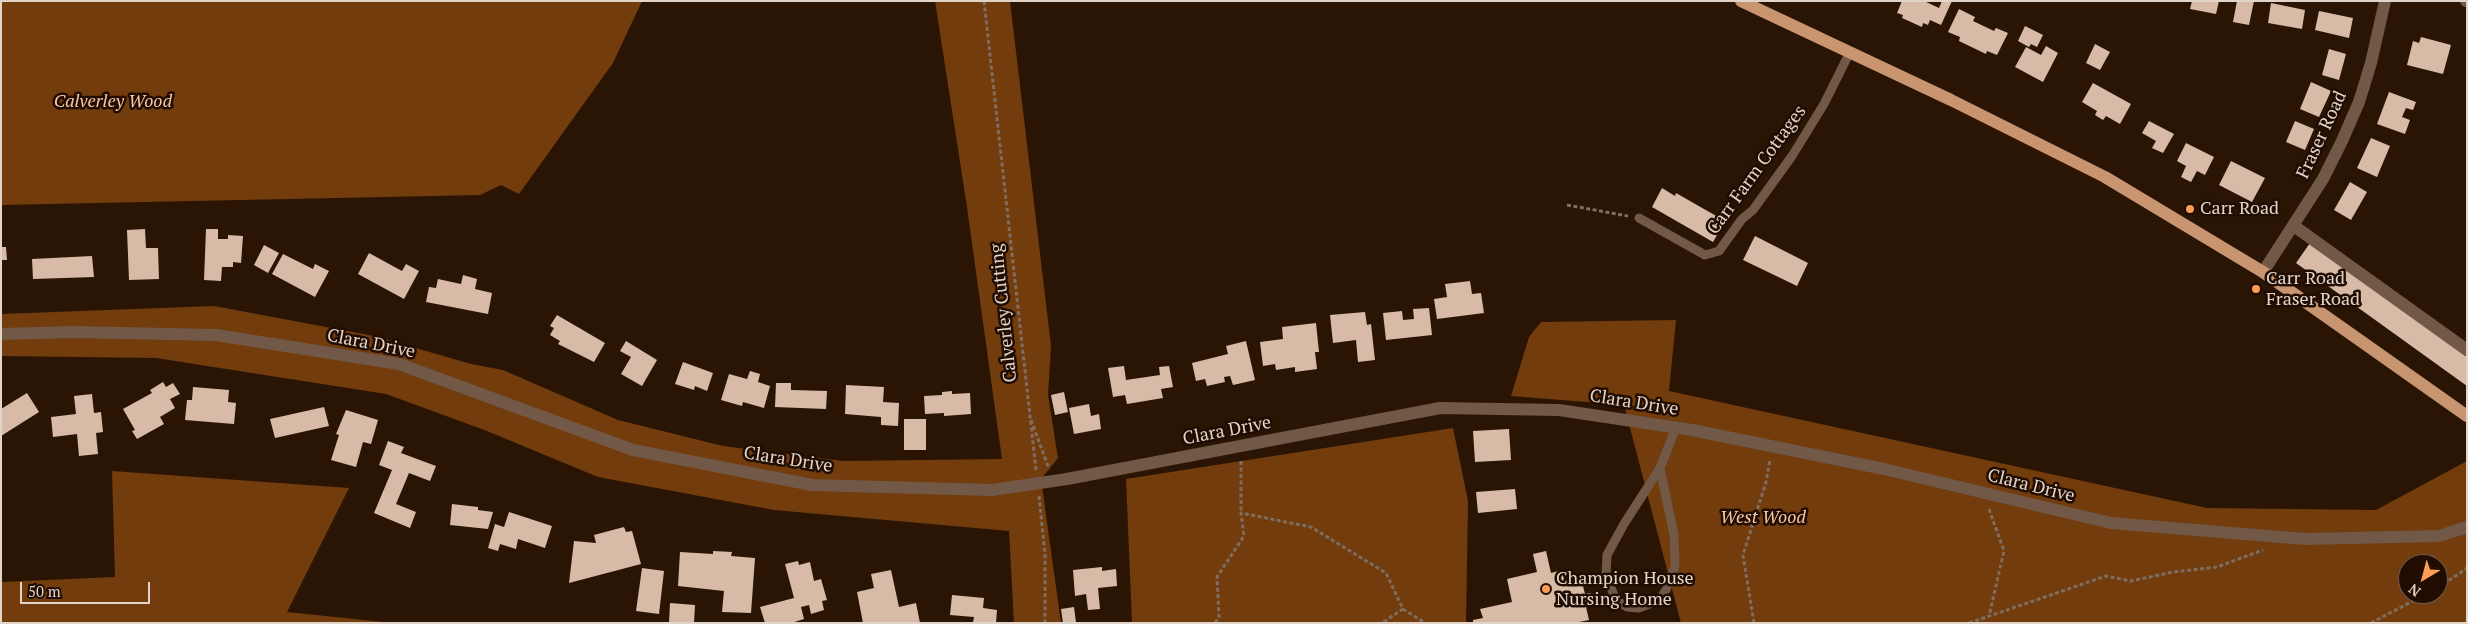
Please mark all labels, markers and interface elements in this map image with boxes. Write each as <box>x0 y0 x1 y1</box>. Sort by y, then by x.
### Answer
street label: Fraser Road <box>2292 88 2352 182</box>
park label: Calverley Wood <box>54 91 172 113</box>
street label: Carr Farm Cottages <box>1703 101 1811 239</box>
place label: Carr Road <box>2200 198 2279 220</box>
marker: Carr Road <box>2184 203 2196 215</box>
street label: Calverley Cutting <box>986 243 1022 383</box>
place label: Carr Road Fraser Road <box>2266 268 2360 310</box>
marker: Carr Road Fraser Road <box>2250 283 2262 295</box>
street label: Clara Drive <box>325 325 417 363</box>
street label: Clara Drive <box>1588 385 1680 421</box>
street label: Clara Drive <box>1181 412 1273 450</box>
street label: Clara Drive <box>742 442 834 478</box>
street label: Clara Drive <box>1985 465 2077 507</box>
park label: West Wood <box>1720 507 1806 529</box>
north arrow <box>2398 554 2448 604</box>
place label: Champion House Nursing Home <box>1556 568 1694 610</box>
scale bar <box>22 572 152 604</box>
text: N <box>2404 580 2424 601</box>
text: 50 m <box>28 581 61 601</box>
marker: Champion House Nursing Home <box>1540 583 1552 595</box>

